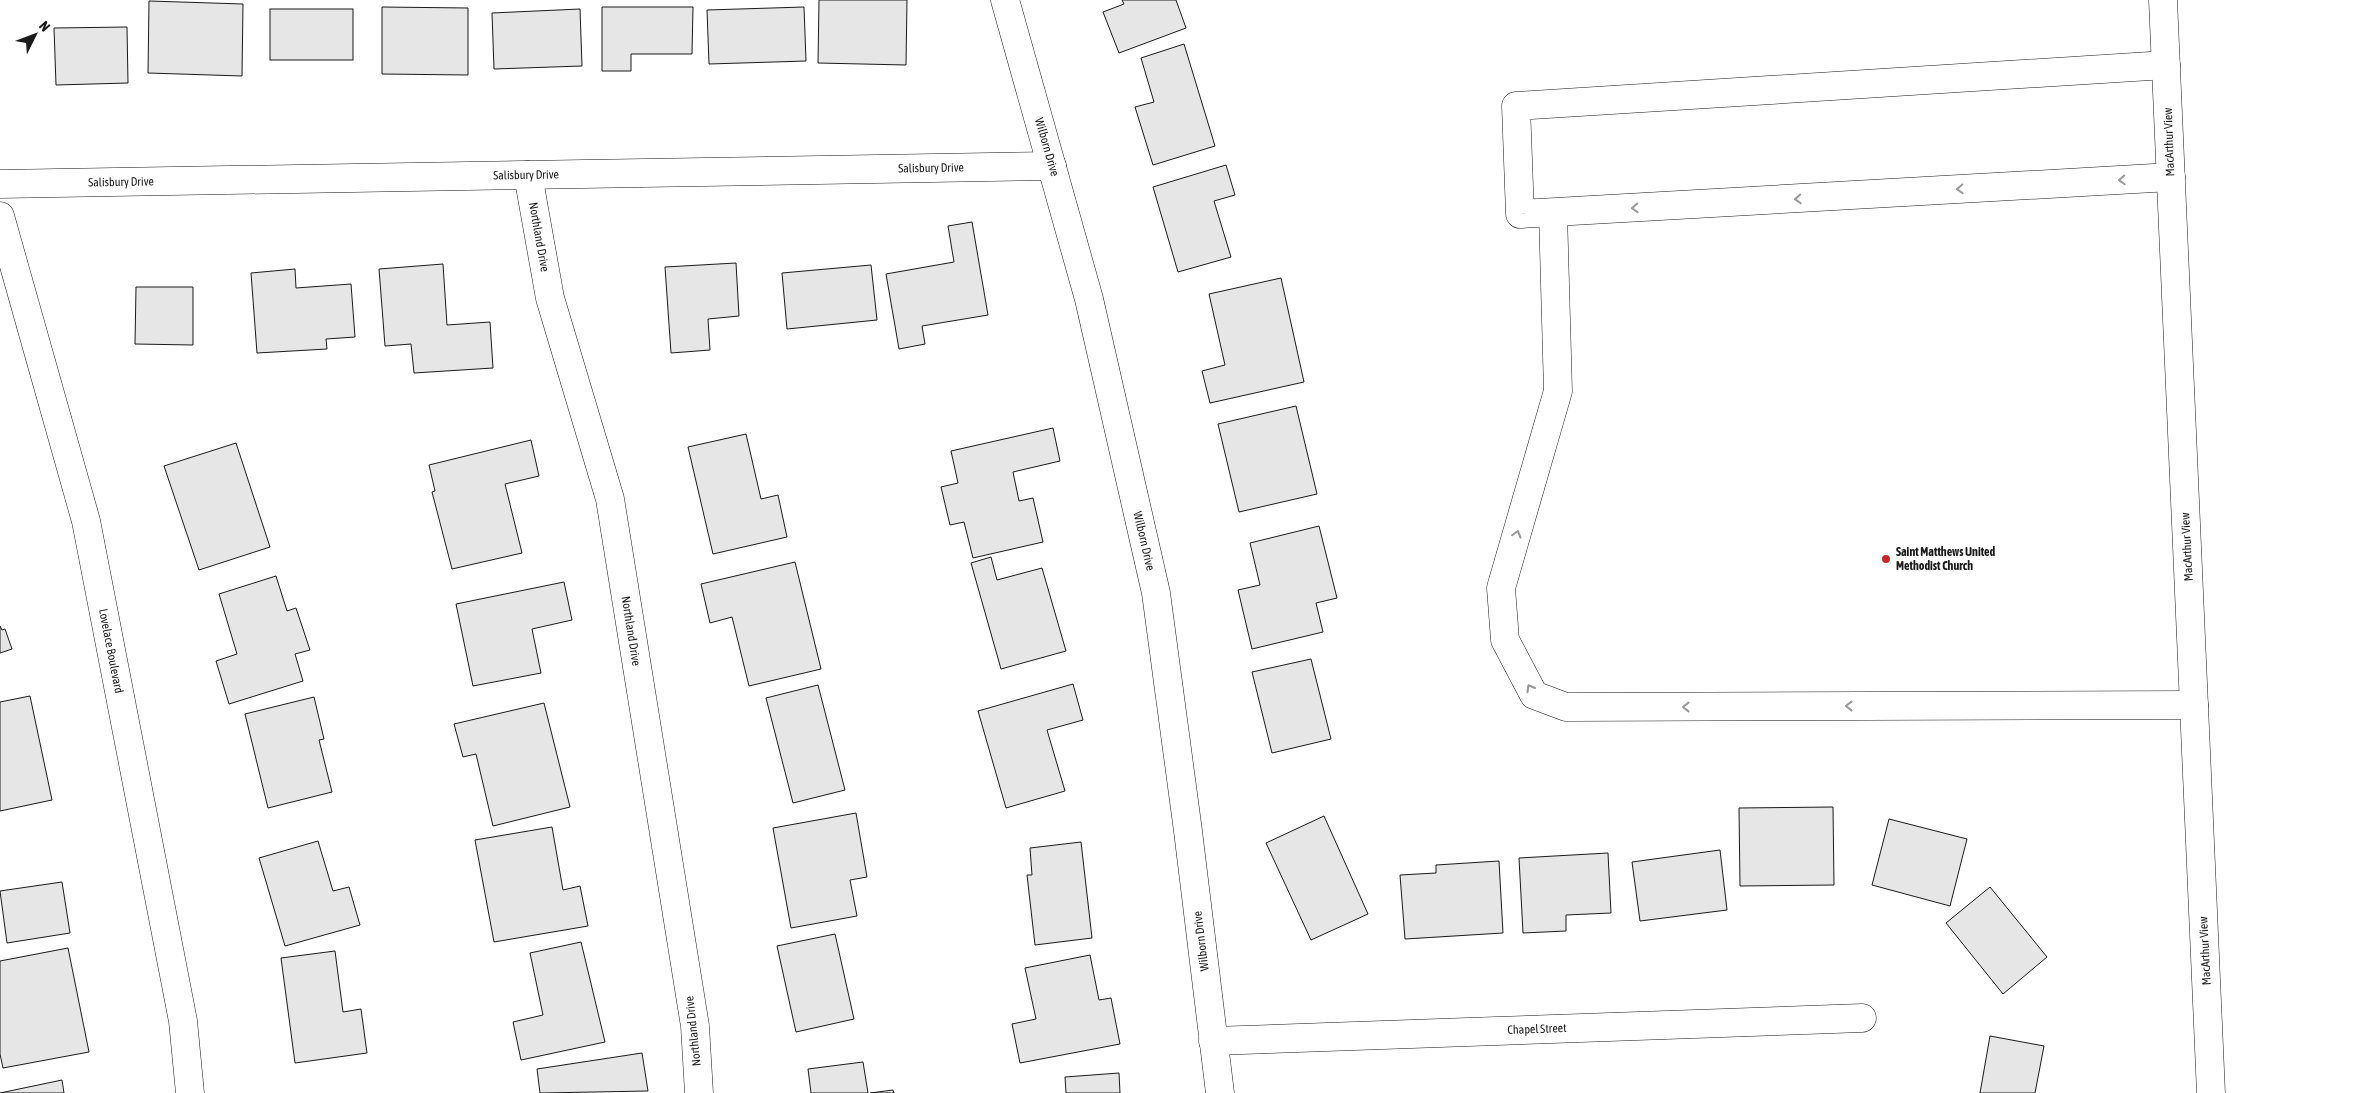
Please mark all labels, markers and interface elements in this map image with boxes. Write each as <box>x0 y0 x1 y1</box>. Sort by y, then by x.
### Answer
north arrow <box>10 10 60 60</box>
text: N <box>36 18 53 35</box>
street label: MacArthur View <box>2161 107 2177 177</box>
street label: Wilborn Drive <box>1032 116 1062 178</box>
street label: Salisbury Drive <box>898 160 964 176</box>
street label: Salisbury Drive <box>493 167 559 183</box>
street label: Salisbury Drive <box>88 174 154 190</box>
one-way arrow <box>2118 175 2126 186</box>
one-way arrow <box>1956 184 1964 195</box>
one-way arrow <box>1793 193 1801 204</box>
street label: Northland Drive <box>526 201 552 273</box>
one-way arrow <box>1631 202 1639 213</box>
street label: Wilborn Drive <box>1130 510 1158 572</box>
street label: MacArthur View <box>2178 512 2196 582</box>
one-way arrow <box>1511 531 1521 539</box>
place label: Saint Matthews United Methodist Church <box>1896 545 1995 573</box>
marker: Saint Matthews United Methodist Church <box>1880 553 1892 565</box>
street label: Northland Drive <box>619 595 643 667</box>
street label: Lovelace Boulevard <box>96 608 126 694</box>
one-way arrow <box>1527 685 1537 694</box>
one-way arrow <box>1844 701 1852 711</box>
one-way arrow <box>1682 702 1690 712</box>
street label: Wilborn Drive <box>1190 910 1212 972</box>
street label: MacArthur View <box>2196 916 2214 986</box>
street label: Northland Drive <box>682 995 704 1067</box>
street label: Chapel Street <box>1507 1021 1567 1037</box>

